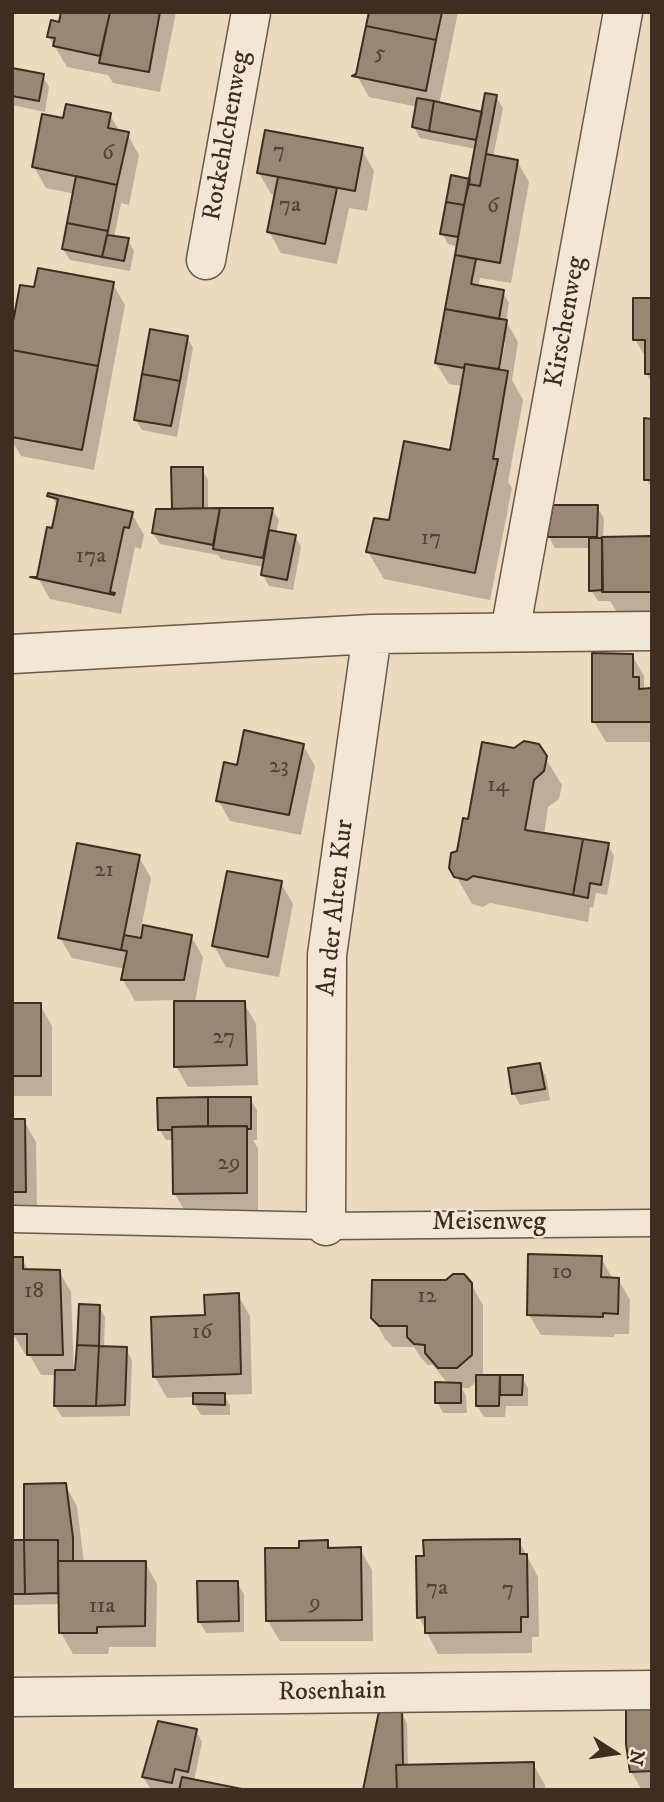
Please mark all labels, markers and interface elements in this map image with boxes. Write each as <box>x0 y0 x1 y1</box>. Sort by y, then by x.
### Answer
house number: 5 <box>374 40 386 68</box>
street label: Rotkehlchenweg <box>198 49 258 223</box>
house number: 7 <box>273 138 285 166</box>
house number: 6 <box>102 140 114 168</box>
house number: 7a <box>279 192 301 220</box>
house number: 6 <box>487 193 499 221</box>
street label: Kirschenweg <box>540 254 594 390</box>
house number: 17 <box>421 525 441 553</box>
house number: 17a <box>76 543 106 571</box>
house number: 23 <box>269 753 289 781</box>
house number: 14 <box>487 772 509 800</box>
street label: An der Alten Kur <box>312 818 362 998</box>
house number: 21 <box>94 857 114 885</box>
house number: 27 <box>213 1024 235 1052</box>
house number: 29 <box>218 1150 240 1178</box>
street label: Meisenweg <box>432 1208 546 1240</box>
house number: 10 <box>552 1259 572 1287</box>
house number: 18 <box>24 1278 44 1306</box>
house number: 12 <box>417 1283 437 1311</box>
house number: 16 <box>192 1319 212 1347</box>
house number: 7a <box>426 1575 448 1603</box>
house number: 7 <box>502 1576 514 1604</box>
house number: 9 <box>309 1590 321 1618</box>
house number: 11a <box>89 1593 115 1621</box>
street label: Rosenhain <box>278 1676 386 1710</box>
north arrow <box>580 1718 650 1788</box>
text: N <box>623 1747 649 1767</box>

